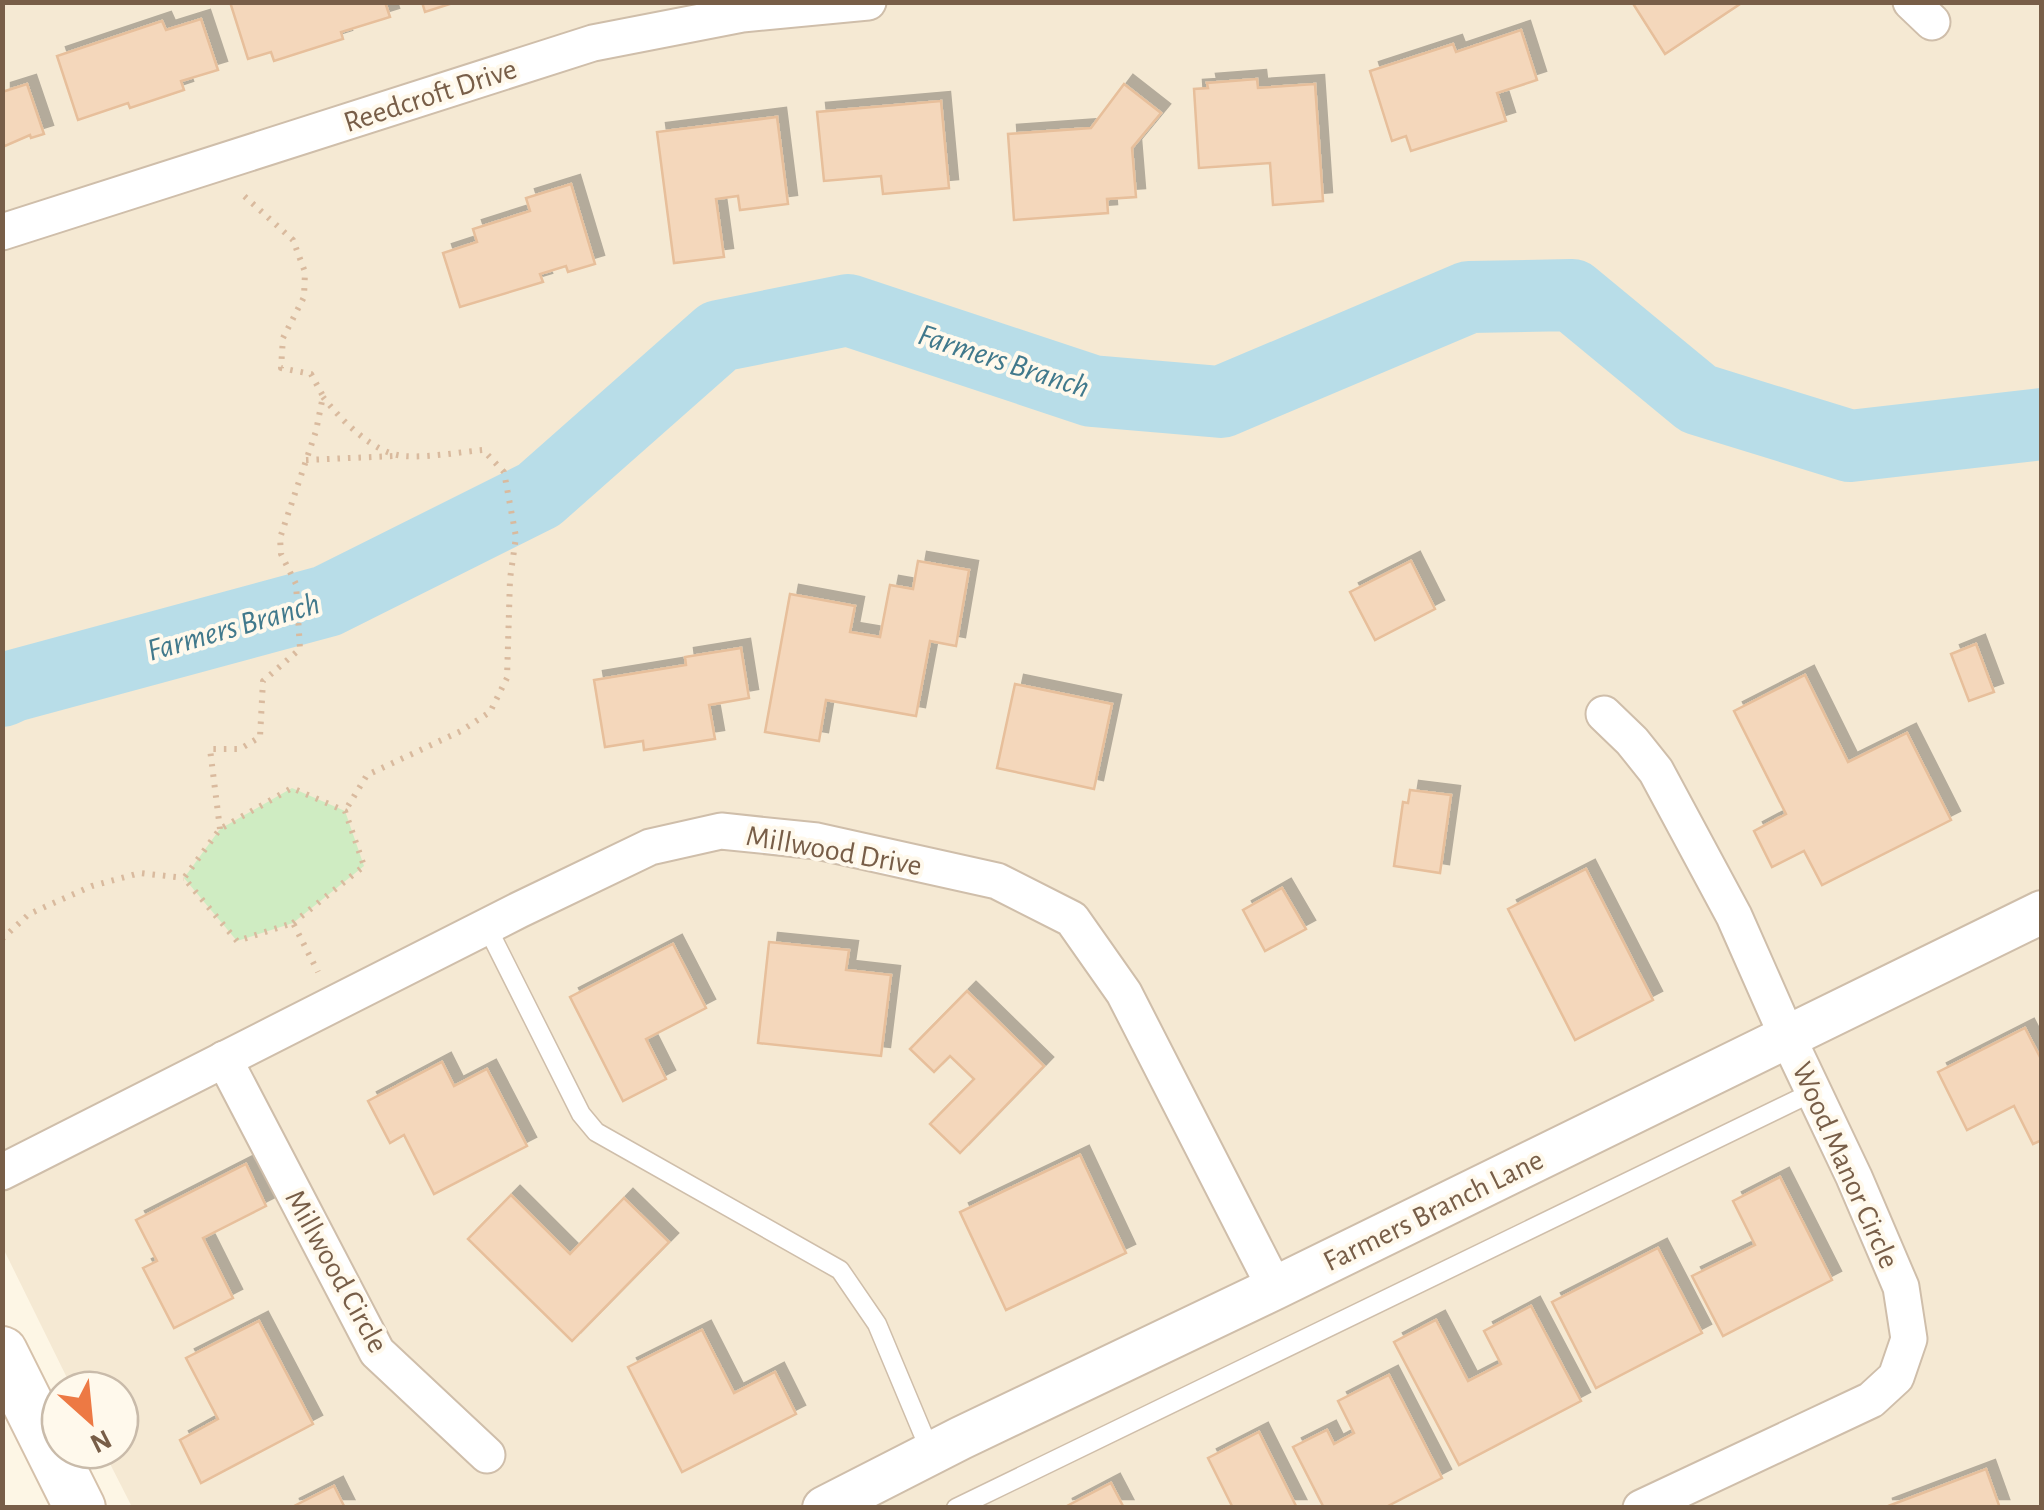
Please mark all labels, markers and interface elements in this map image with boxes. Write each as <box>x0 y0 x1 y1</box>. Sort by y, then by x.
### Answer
street label: Reedcroft Drive <box>340 54 521 138</box>
water label: Farmers Branch <box>914 318 1093 404</box>
water label: Farmers Branch <box>143 587 323 667</box>
street label: Millwood Drive <box>744 821 924 881</box>
street label: Wood Manor Circle <box>1786 1058 1904 1273</box>
street label: Farmers Branch Lane <box>1319 1145 1548 1277</box>
street label: Millwood Circle <box>279 1185 393 1358</box>
north arrow <box>40 1370 140 1470</box>
text: N <box>85 1424 115 1457</box>

